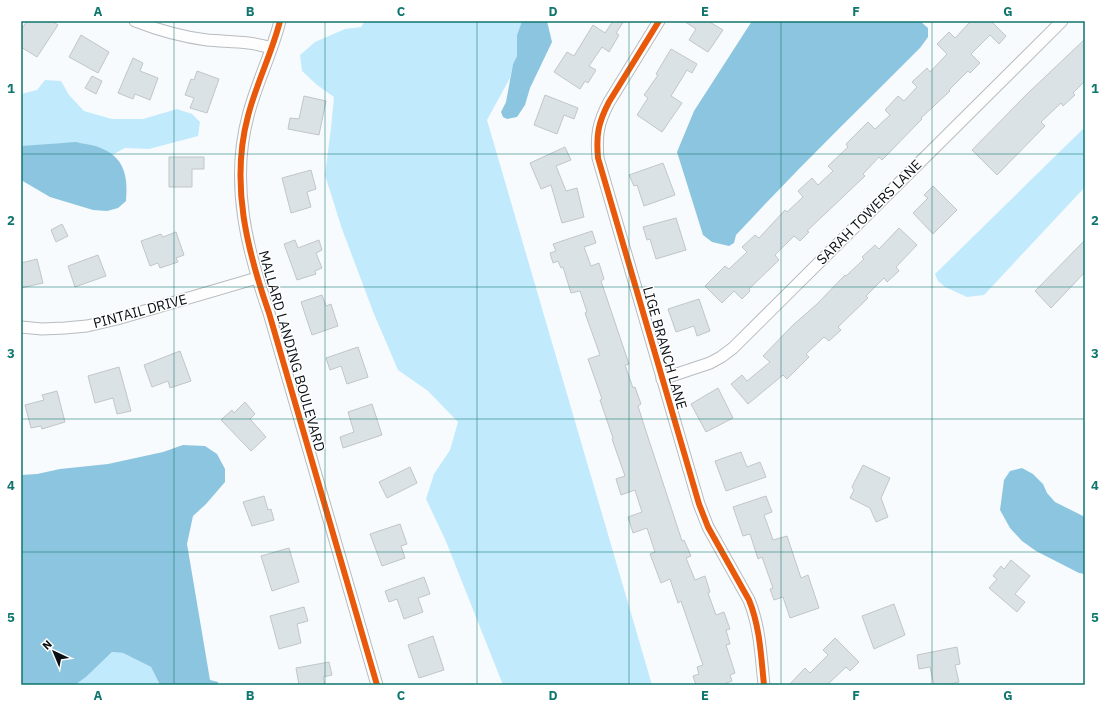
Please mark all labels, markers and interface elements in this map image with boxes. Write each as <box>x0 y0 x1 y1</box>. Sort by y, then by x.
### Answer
text: A <box>94 3 103 20</box>
text: B <box>246 3 255 20</box>
text: C <box>397 3 406 20</box>
text: D <box>548 3 558 20</box>
text: E <box>701 3 709 20</box>
text: F <box>852 3 860 20</box>
text: G <box>1003 3 1013 20</box>
text: 1 <box>7 80 15 97</box>
text: 1 <box>1091 80 1099 97</box>
street label: SARAH TOWERS LANE <box>813 156 925 268</box>
text: 2 <box>7 212 15 229</box>
text: 2 <box>1091 212 1099 229</box>
street label: MALLARD LANDING BOULEVARD <box>255 248 329 454</box>
street label: LIGE BRANCH LANE <box>639 284 691 412</box>
street label: PINTAIL DRIVE <box>91 290 189 332</box>
text: 3 <box>7 345 15 362</box>
text: 3 <box>1091 345 1099 362</box>
text: 4 <box>7 477 15 494</box>
text: 4 <box>1091 477 1099 494</box>
text: 5 <box>7 609 15 626</box>
text: 5 <box>1091 609 1099 626</box>
north arrow <box>34 632 74 672</box>
text: N <box>39 637 55 653</box>
text: A <box>94 687 103 704</box>
text: B <box>246 687 255 704</box>
text: C <box>397 687 406 704</box>
text: D <box>548 687 558 704</box>
text: E <box>701 687 709 704</box>
text: F <box>852 687 860 704</box>
text: G <box>1003 687 1013 704</box>

